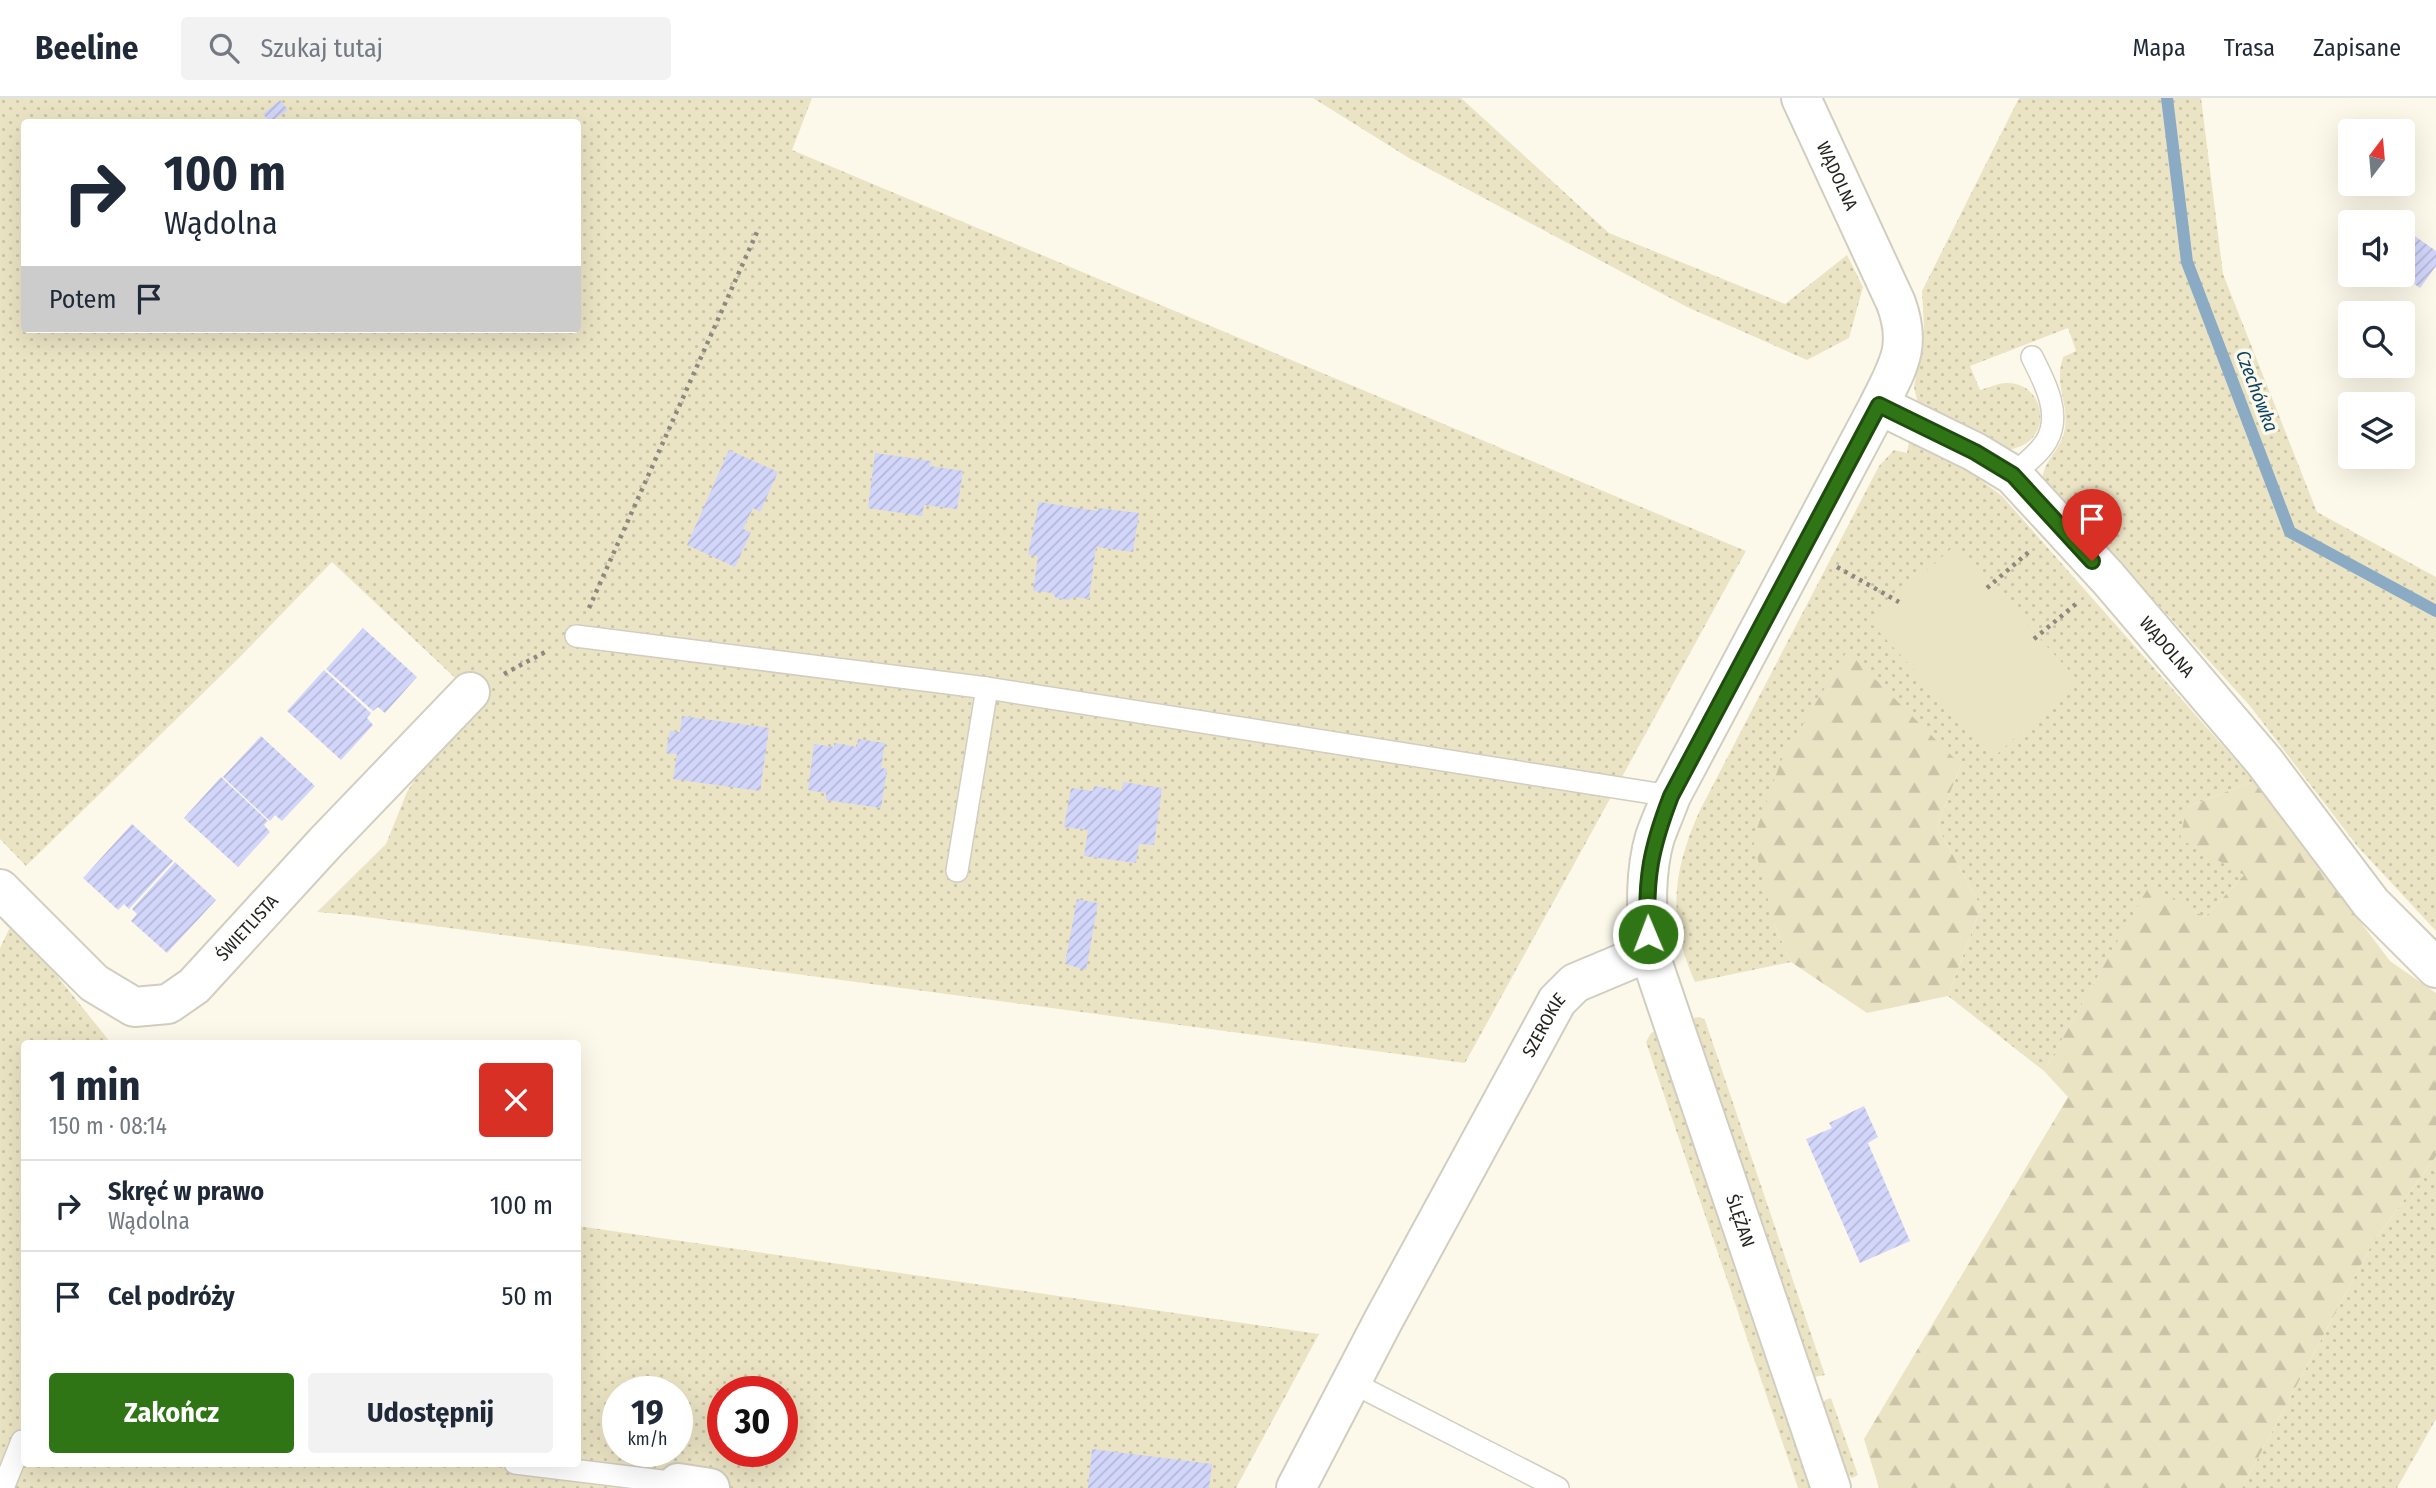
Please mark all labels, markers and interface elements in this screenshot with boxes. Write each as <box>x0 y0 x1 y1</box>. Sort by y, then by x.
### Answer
search box <box>181 17 671 80</box>
text: Beeline <box>35 28 139 68</box>
icon: search <box>205 29 243 67</box>
text: Szukaj tutaj <box>261 33 383 64</box>
text: Mapa <box>2133 34 2186 62</box>
text: Trasa <box>2224 34 2275 62</box>
text: Zapisane <box>2313 34 2401 62</box>
north arrow <box>2338 119 2415 196</box>
map controls <box>2338 119 2415 469</box>
street label: WĄDOLNA <box>1812 138 1863 214</box>
text: 100 m <box>164 144 286 203</box>
icon: right <box>49 147 140 238</box>
text: Wądolna <box>164 204 278 242</box>
button: sound <box>2338 210 2415 287</box>
icon: arrive <box>130 280 168 318</box>
text: Potem <box>49 284 116 315</box>
button: search <box>2338 301 2415 378</box>
water label: Czechówka <box>2231 347 2283 435</box>
button: layers <box>2338 392 2415 469</box>
pin <box>2062 489 2122 561</box>
icon: arrive <box>2073 500 2111 538</box>
street label: WĄDOLNA <box>2135 612 2199 682</box>
street label: ŚWIETLISTA <box>211 890 283 966</box>
position arrow <box>1611 897 1685 971</box>
street label: SZEROKIE <box>1518 988 1570 1061</box>
text: 1 min <box>49 1061 140 1111</box>
button: close <box>479 1063 553 1137</box>
text: 150 m · 08:14 <box>49 1112 167 1140</box>
text: Skręć w prawo <box>108 1176 264 1207</box>
icon: right <box>49 1187 87 1225</box>
text: 100 m <box>490 1190 553 1221</box>
street label: ŚLĘŻAN <box>1721 1191 1759 1250</box>
text: Wądolna <box>108 1207 190 1235</box>
icon: arrive <box>49 1278 87 1316</box>
text: Cel podróży <box>108 1281 235 1312</box>
text: 50 m <box>501 1281 553 1312</box>
button: Zakończ <box>49 1373 294 1453</box>
button: Udostępnij <box>308 1373 553 1453</box>
speed limit sign: 30 <box>707 1376 798 1467</box>
text: 19 <box>631 1391 664 1433</box>
text: km/h <box>627 1428 668 1450</box>

